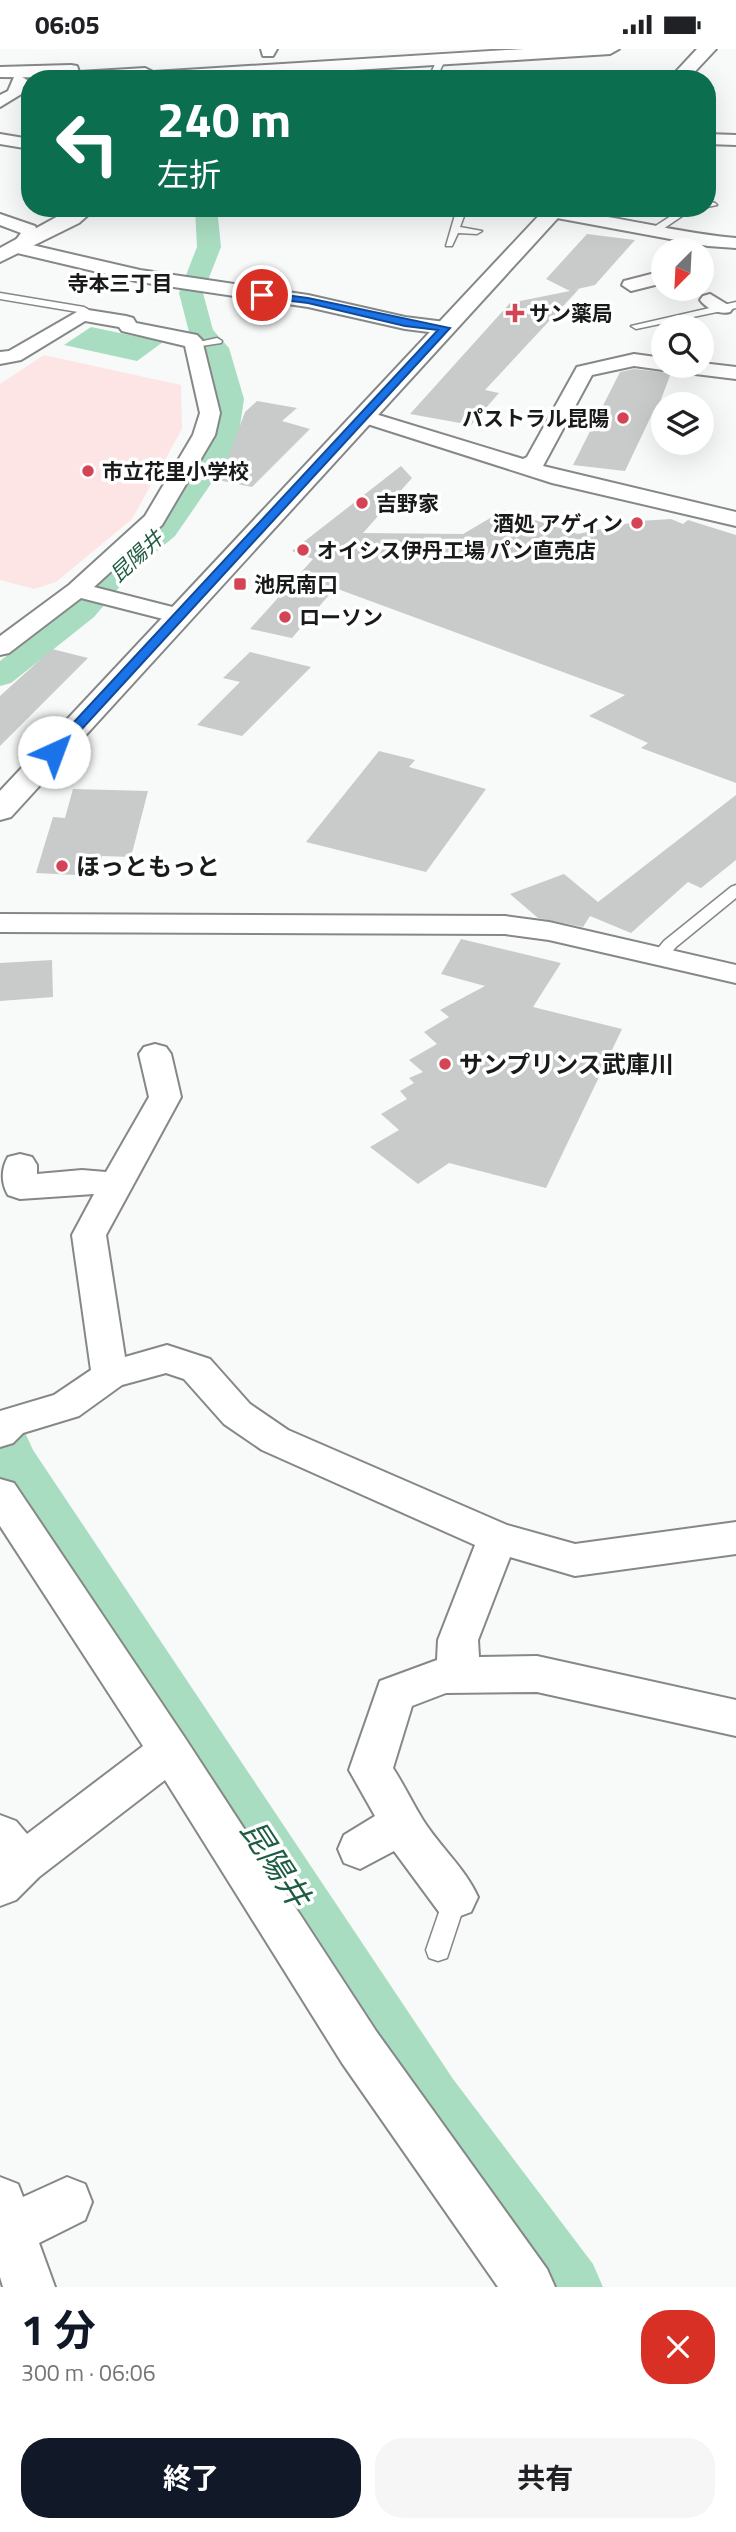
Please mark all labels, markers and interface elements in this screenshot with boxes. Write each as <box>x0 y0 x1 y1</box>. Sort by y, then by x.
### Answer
text: 06:05 <box>35 5 100 44</box>
text: 240 m <box>157 81 291 156</box>
icon: left <box>42 98 133 189</box>
text: 左折 <box>157 150 221 198</box>
north arrow <box>651 238 714 301</box>
map controls <box>651 238 714 455</box>
pin <box>232 265 292 325</box>
district label: 寺本三丁目 <box>68 267 173 299</box>
icon: arrive <box>243 276 281 314</box>
place label: サン薬局 <box>529 297 613 329</box>
marker: サン薬局 <box>507 305 523 321</box>
button: search <box>651 315 714 378</box>
button: layers <box>651 392 714 455</box>
place label: パストラル昆陽 <box>462 402 609 434</box>
marker: パストラル昆陽 <box>615 410 631 426</box>
place label: 市立花里小学校 <box>102 455 249 487</box>
marker: 市立花里小学校 <box>80 463 96 479</box>
place label: 吉野家 <box>376 487 439 519</box>
marker: 吉野家 <box>354 495 370 511</box>
place label: 酒処 アゲィン <box>493 507 623 539</box>
marker: 酒処 アゲィン <box>629 515 645 531</box>
water label: 昆陽井 <box>102 521 171 589</box>
place label: オイシス伊丹工場 パン直売店 <box>317 534 596 566</box>
marker: オイシス伊丹工場 パン直売店 <box>295 542 311 558</box>
place label: 池尻南口 <box>254 568 338 600</box>
marker: 池尻南口 <box>232 576 248 592</box>
place label: ローソン <box>299 601 383 633</box>
marker: ローソン <box>277 609 293 625</box>
position arrow <box>17 715 91 789</box>
place label: ほっともっと <box>76 848 220 884</box>
marker: ほっともっと <box>54 858 70 874</box>
place label: サンプリンス武庫川 <box>459 1046 674 1082</box>
marker: サンプリンス武庫川 <box>437 1056 453 1072</box>
water label: 昆陽井 <box>230 1810 324 1919</box>
text: 1 分 <box>21 2297 96 2361</box>
button: close <box>641 2310 715 2384</box>
text: 300 m · 06:06 <box>21 2355 156 2390</box>
button: 終了 <box>21 2438 361 2518</box>
button: 共有 <box>375 2438 715 2518</box>

